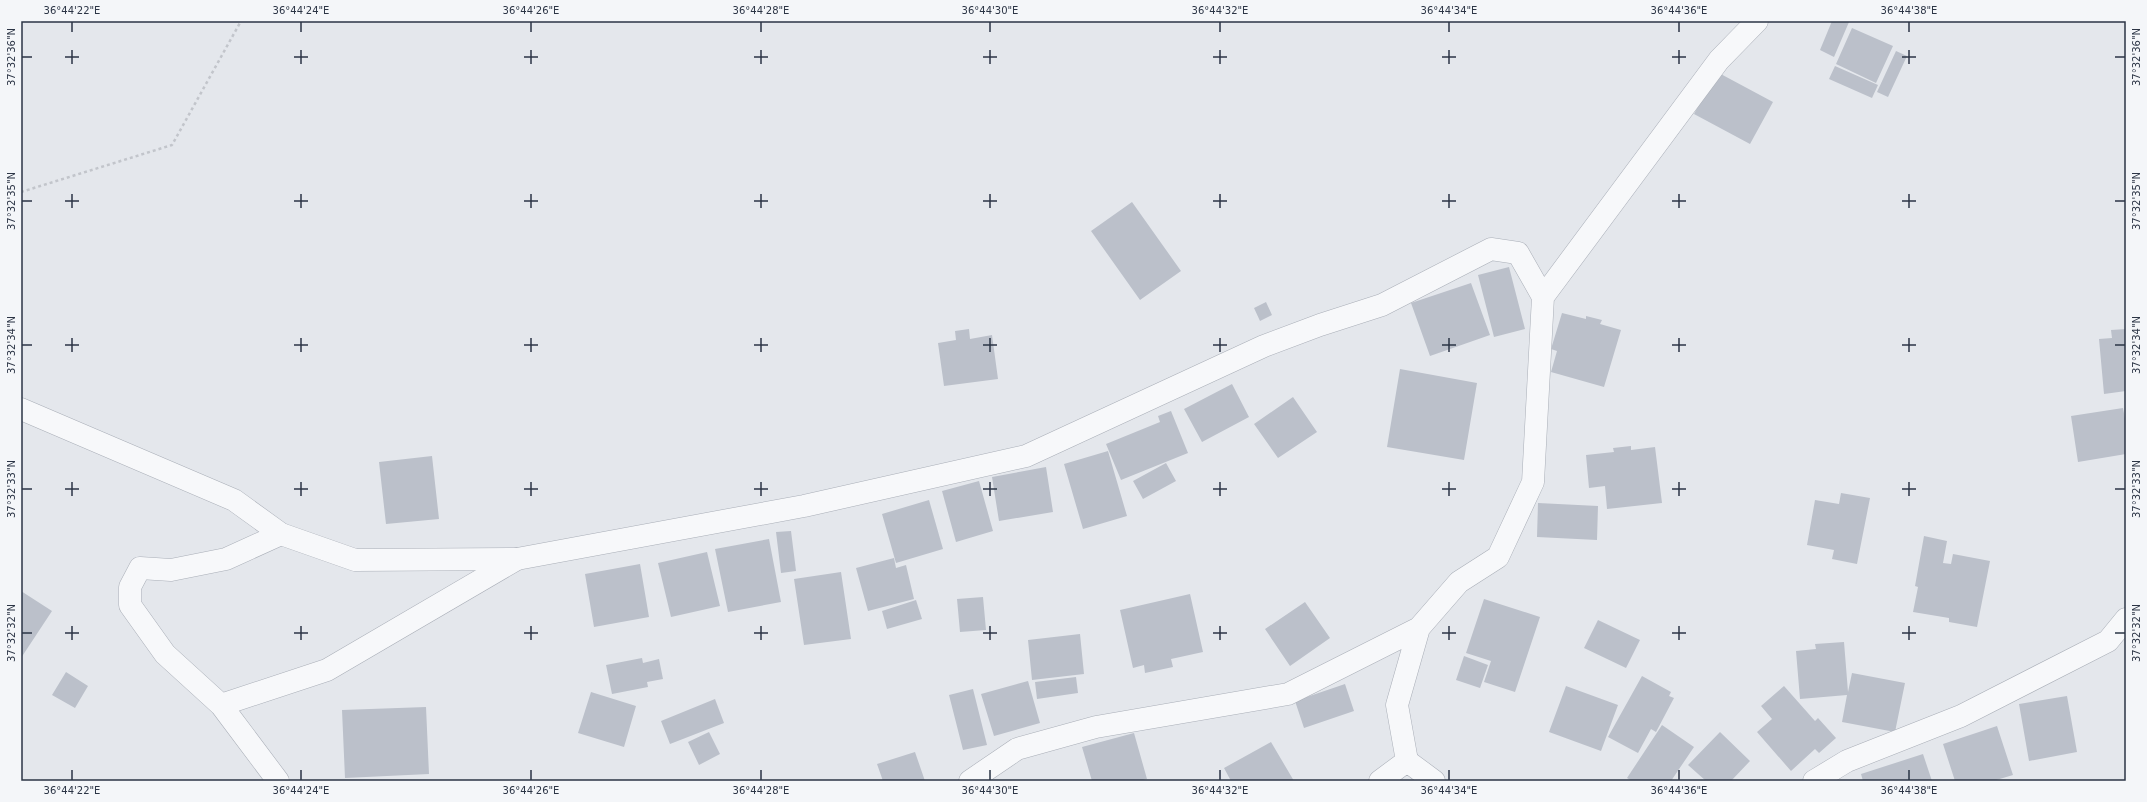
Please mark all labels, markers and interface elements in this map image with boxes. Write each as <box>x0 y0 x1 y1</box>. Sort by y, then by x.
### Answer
text: 36°44'22"E <box>44 5 100 16</box>
text: 36°44'24"E <box>273 5 329 16</box>
text: 36°44'26"E <box>503 5 559 16</box>
text: 36°44'28"E <box>733 5 789 16</box>
text: 36°44'30"E <box>962 5 1018 16</box>
text: 36°44'32"E <box>1192 5 1248 16</box>
text: 36°44'34"E <box>1421 5 1477 16</box>
text: 36°44'36"E <box>1651 5 1707 16</box>
text: 36°44'38"E <box>1881 5 1937 16</box>
text: 37°32'36"N <box>6 28 17 86</box>
text: 37°32'36"N <box>2131 28 2142 86</box>
text: 37°32'35"N <box>6 172 17 230</box>
text: 37°32'35"N <box>2131 172 2142 230</box>
text: 37°32'34"N <box>6 316 17 374</box>
text: 37°32'34"N <box>2131 316 2142 374</box>
text: 37°32'33"N <box>6 460 17 518</box>
text: 37°32'33"N <box>2131 460 2142 518</box>
text: 37°32'32"N <box>6 604 17 662</box>
text: 37°32'32"N <box>2131 604 2142 662</box>
text: 36°44'22"E <box>44 785 100 796</box>
text: 36°44'24"E <box>273 785 329 796</box>
text: 36°44'26"E <box>503 785 559 796</box>
text: 36°44'28"E <box>733 785 789 796</box>
text: 36°44'30"E <box>962 785 1018 796</box>
text: 36°44'32"E <box>1192 785 1248 796</box>
text: 36°44'34"E <box>1421 785 1477 796</box>
text: 36°44'36"E <box>1651 785 1707 796</box>
text: 36°44'38"E <box>1881 785 1937 796</box>

